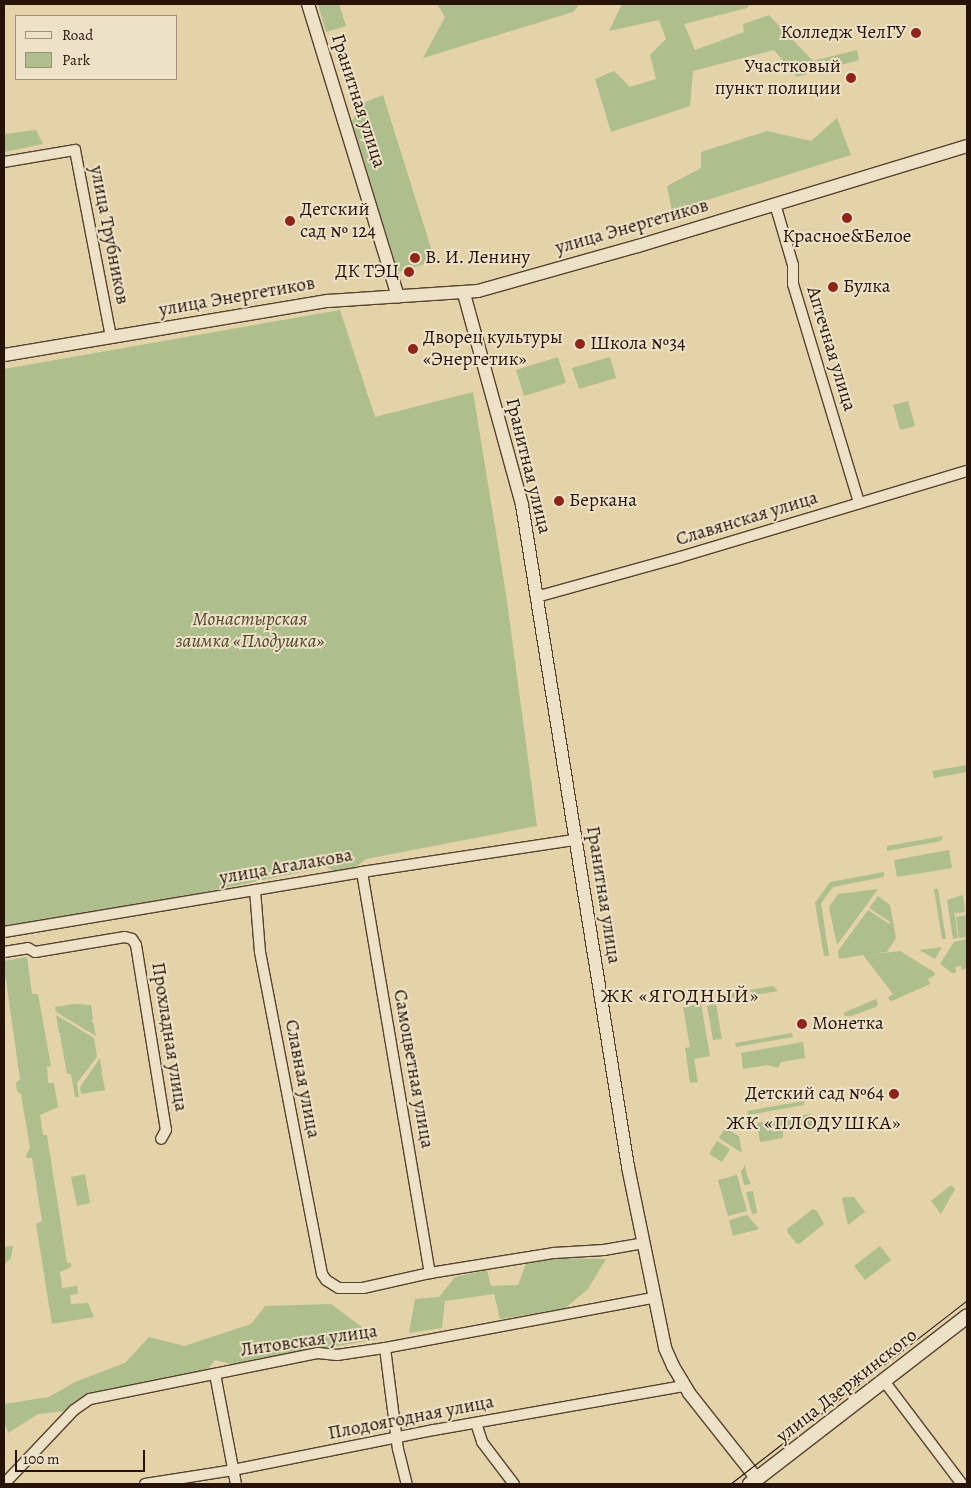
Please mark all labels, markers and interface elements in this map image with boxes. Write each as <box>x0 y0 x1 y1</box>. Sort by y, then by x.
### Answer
legend <box>15 15 178 80</box>
place label: Колледж ЧелГУ <box>780 22 906 44</box>
text: Road <box>62 25 93 45</box>
marker: Колледж ЧелГУ <box>910 27 922 39</box>
street label: Гранитная улица <box>326 31 390 171</box>
text: Park <box>62 50 90 70</box>
place label: Участковый пункт полиции <box>715 56 841 100</box>
marker: Участковый пункт полиции <box>845 72 857 84</box>
street label: улица Трубников <box>84 164 134 306</box>
street label: улица Энергетиков <box>553 194 711 260</box>
place label: Детский сад № 124 <box>300 199 376 243</box>
marker: Красное&Белое <box>841 212 853 224</box>
marker: Детский сад № 124 <box>284 215 296 227</box>
place label: Красное&Белое <box>782 226 912 248</box>
place label: В. И. Ленину <box>425 247 531 269</box>
marker: В. И. Ленину <box>409 252 421 264</box>
place label: ДК ТЭЦ <box>335 261 399 283</box>
marker: ДК ТЭЦ <box>403 266 415 278</box>
street label: улица Энергетиков <box>157 272 317 322</box>
place label: Булка <box>843 276 891 298</box>
marker: Булка <box>827 281 839 293</box>
street label: Аптечная улица <box>801 284 861 414</box>
place label: Дворец культуры «Энергетик» <box>423 327 563 371</box>
place label: Школа №34 <box>590 333 686 355</box>
marker: Школа №34 <box>574 338 586 350</box>
marker: Дворец культуры «Энергетик» <box>407 343 419 355</box>
street label: Гранитная улица <box>500 396 556 536</box>
street label: Славянская улица <box>673 487 821 551</box>
place label: Беркана <box>569 490 637 512</box>
marker: Беркана <box>553 495 565 507</box>
park label: Монастырская заимка «Плодушка» <box>176 609 324 653</box>
street label: Гранитная улица <box>581 824 625 966</box>
street label: улица Агалакова <box>218 844 354 890</box>
street label: Прохладная улица <box>146 961 192 1113</box>
district label: ЖК «ЯГОДНЫЙ» <box>599 983 761 1007</box>
street label: Самоцветная улица <box>388 988 438 1150</box>
place label: Монетка <box>812 1013 884 1035</box>
street label: Славная улица <box>279 1018 325 1140</box>
marker: Монетка <box>796 1018 808 1030</box>
place label: Детский сад №64 <box>745 1083 884 1105</box>
marker: Детский сад №64 <box>888 1088 900 1100</box>
district label: ЖК «ПЛОДУШКА» <box>725 1110 903 1134</box>
street label: Литовская улица <box>239 1320 379 1362</box>
street label: улица Дзержинского <box>772 1324 922 1448</box>
street label: Плодоягодная улица <box>326 1391 496 1445</box>
scale bar <box>18 1440 148 1472</box>
text: 100 m <box>23 1449 60 1469</box>

